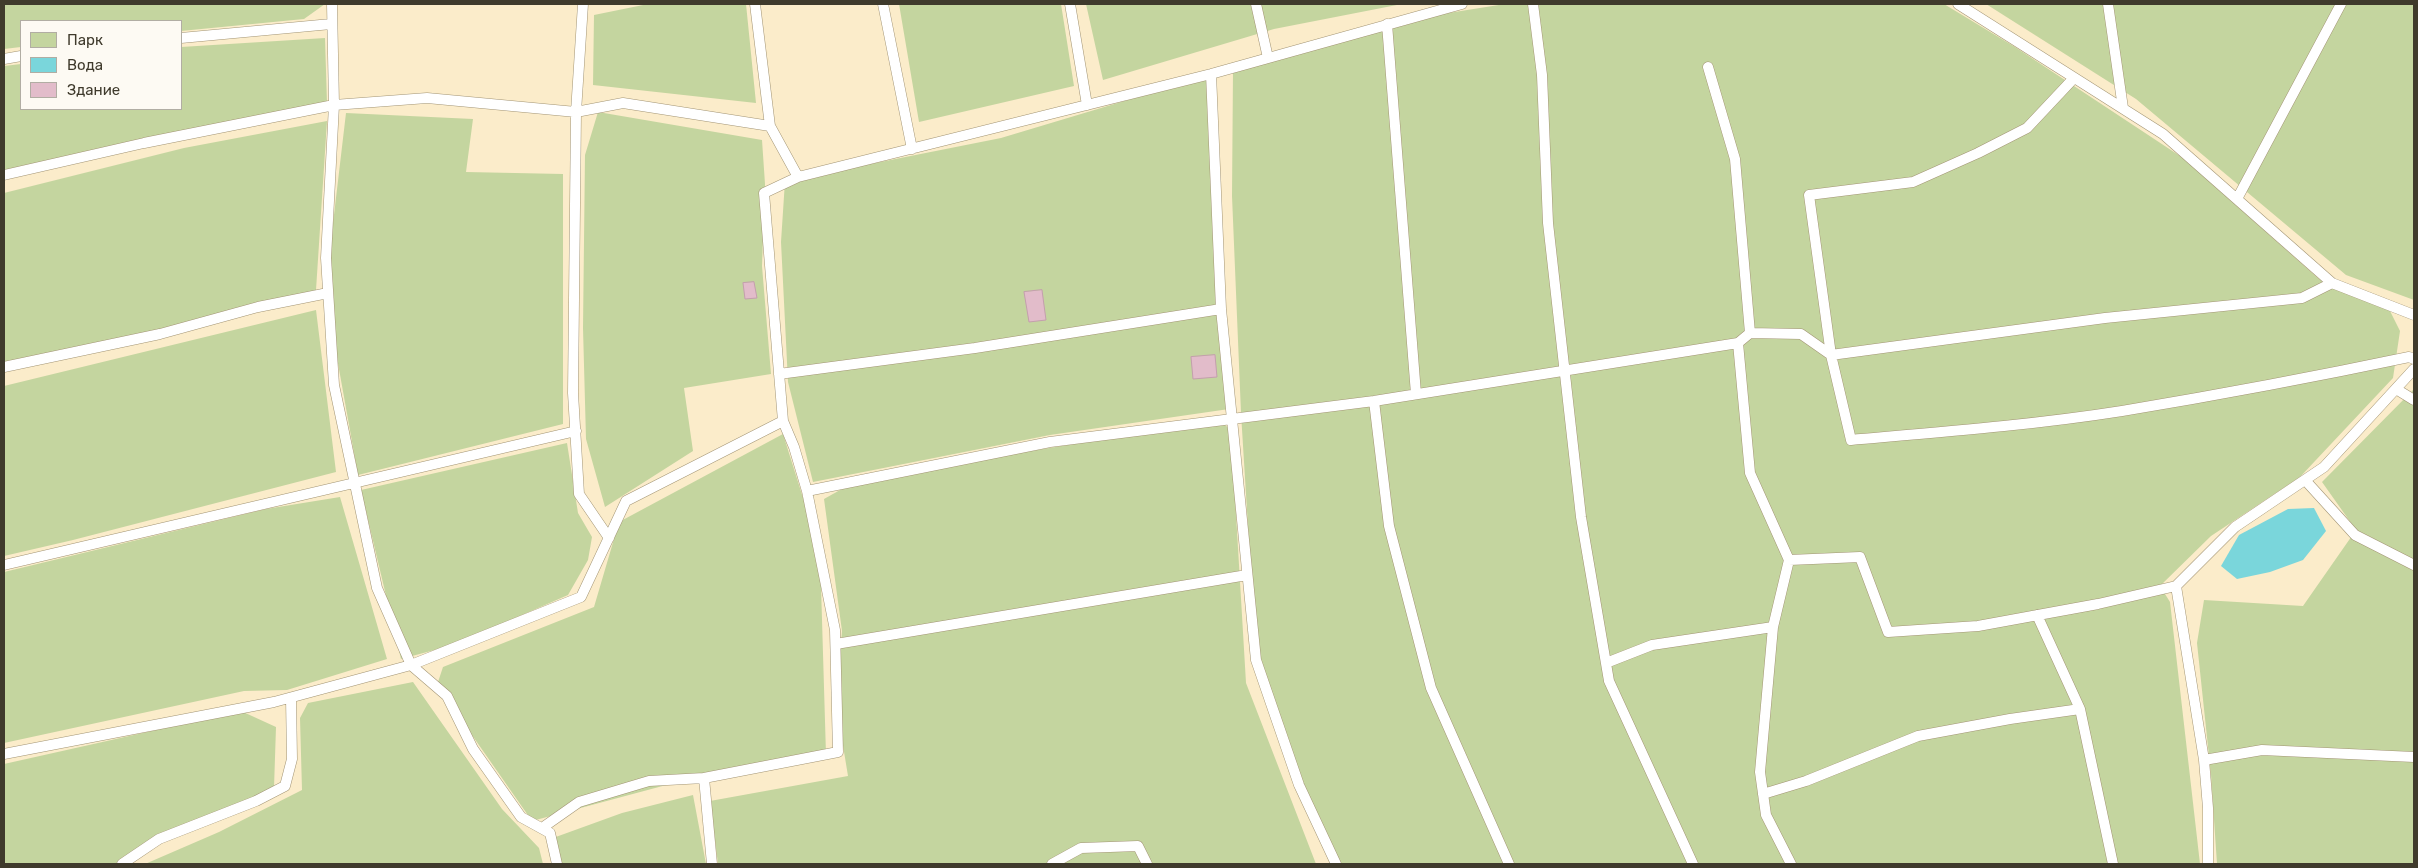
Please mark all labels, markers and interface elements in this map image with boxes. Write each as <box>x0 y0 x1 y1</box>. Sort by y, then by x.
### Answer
legend <box>20 20 182 110</box>
text: Парк <box>67 31 103 49</box>
text: Вода <box>67 56 103 74</box>
text: Здание <box>67 81 120 99</box>

